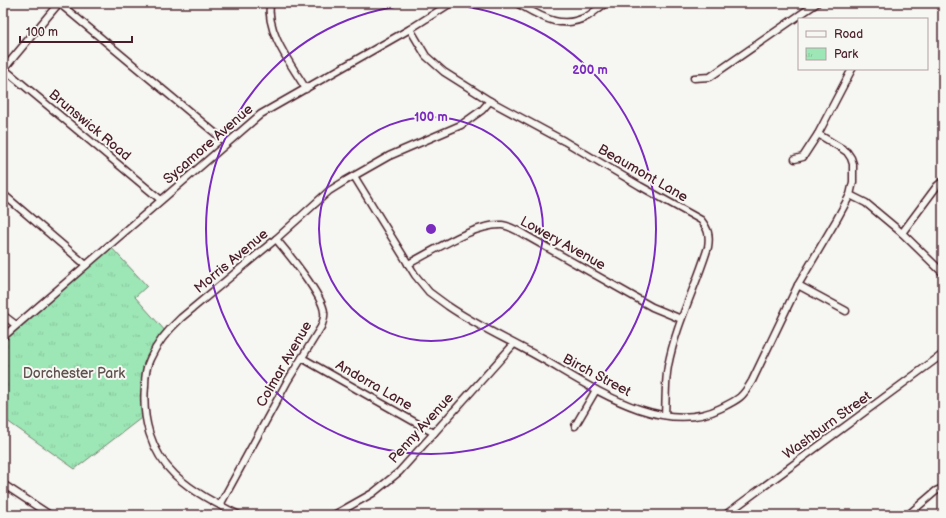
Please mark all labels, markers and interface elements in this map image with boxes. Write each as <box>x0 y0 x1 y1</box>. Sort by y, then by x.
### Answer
scale bar <box>20 18 132 44</box>
legend <box>798 18 928 70</box>
text: 100 m <box>26 25 58 40</box>
text: Road <box>834 27 863 42</box>
text: Park <box>834 47 858 62</box>
text: 200 m <box>572 63 608 78</box>
street label: Brunswick Road <box>46 86 134 164</box>
street label: Sycamore Avenue <box>160 100 256 188</box>
text: 100 m <box>414 110 448 125</box>
street label: Beaumont Lane <box>595 140 691 206</box>
street label: Lowery Avenue <box>517 213 609 273</box>
centre of rings <box>424 222 438 236</box>
street label: Morris Avenue <box>191 225 271 297</box>
street label: Colmar Avenue <box>253 318 315 410</box>
street label: Birch Street <box>560 350 635 400</box>
street label: Andorra Lane <box>333 356 415 414</box>
park label: Dorchester Park <box>23 365 125 382</box>
street label: Washburn Street <box>779 387 875 463</box>
street label: Penny Avenue <box>385 389 457 467</box>

